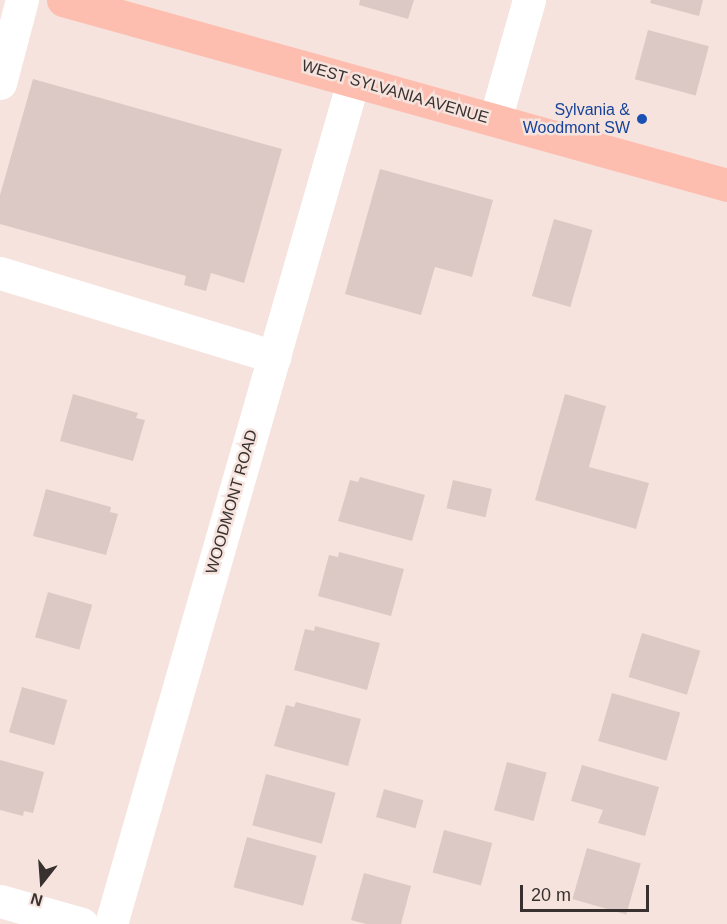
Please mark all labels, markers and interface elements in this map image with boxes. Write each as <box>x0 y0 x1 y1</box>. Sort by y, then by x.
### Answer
street label: WEST SYLVANIA AVENUE <box>298 56 492 128</box>
place label: Sylvania & Woodmont SW <box>523 100 630 138</box>
marker: Sylvania & Woodmont SW <box>635 112 649 126</box>
street label: WOODMONT ROAD <box>202 428 262 576</box>
north arrow <box>12 852 72 912</box>
scale bar <box>523 873 652 911</box>
text: 20 m <box>531 885 571 905</box>
text: N <box>29 890 45 910</box>

